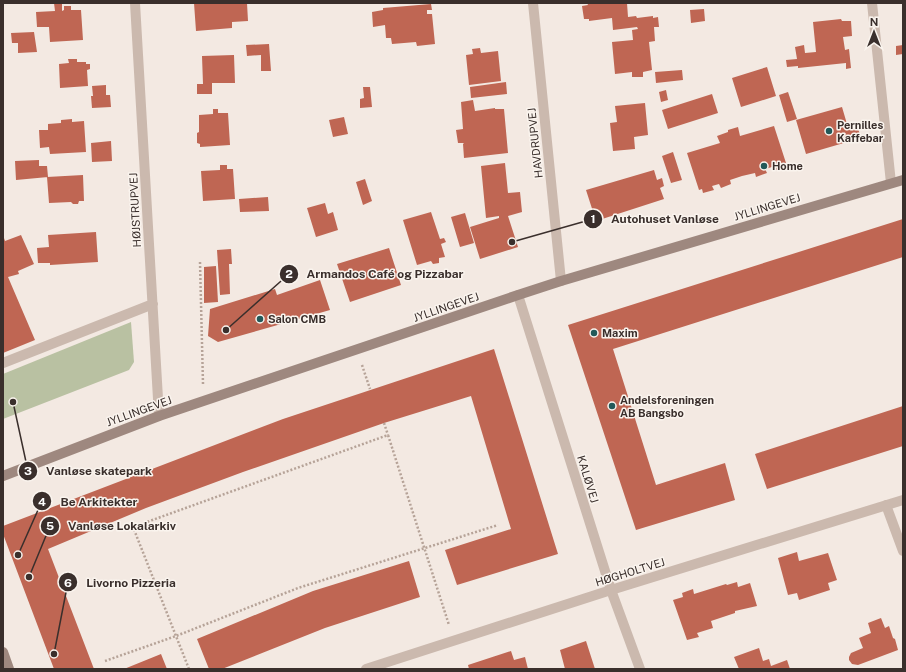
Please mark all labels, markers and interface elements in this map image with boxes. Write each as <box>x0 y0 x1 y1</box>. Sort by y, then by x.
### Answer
north arrow <box>854 12 894 52</box>
text: N <box>870 16 878 28</box>
street label: HAVDRUPVEJ <box>525 107 545 179</box>
place label: Pernilles Kaffebar <box>837 119 884 144</box>
marker: Pernilles Kaffebar <box>824 126 834 136</box>
place label: Home <box>772 160 803 172</box>
marker: Home <box>759 161 769 171</box>
street label: HØJSTRUPVEJ <box>127 172 143 248</box>
street label: JYLLINGEVEJ <box>732 191 802 223</box>
callout: Autohuset Vanløse <box>583 207 727 231</box>
text: 1 <box>590 212 596 226</box>
text: Autohuset Vanløse <box>611 212 719 226</box>
callout: Armandos Café og Pizzabar <box>279 262 472 286</box>
text: 2 <box>285 267 293 281</box>
text: Armandos Café og Pizzabar <box>307 267 464 281</box>
street label: JYLLINGEVEJ <box>412 290 480 324</box>
place label: Salon CMB <box>268 313 326 325</box>
marker: Salon CMB <box>255 314 265 324</box>
place label: Maxim <box>602 327 638 339</box>
marker: Maxim <box>589 328 599 338</box>
street label: JYLLINGEVEJ <box>105 394 173 428</box>
place label: Andelsforeningen AB Bangsbo <box>620 394 714 419</box>
marker: Andelsforeningen AB Bangsbo <box>607 401 617 411</box>
street label: KALØVEJ <box>575 454 601 504</box>
callout: Vanløse skatepark <box>18 459 160 483</box>
text: 3 <box>24 464 32 478</box>
text: Vanløse skatepark <box>46 464 152 478</box>
callout: Be Arkitekter <box>32 489 146 513</box>
text: 4 <box>38 495 46 509</box>
text: Be Arkitekter <box>60 495 138 509</box>
callout: Vanløse Lokalarkiv <box>40 514 184 538</box>
text: 5 <box>46 519 54 533</box>
text: Vanløse Lokalarkiv <box>68 519 177 533</box>
street label: HØGHOLTVEJ <box>594 556 666 588</box>
callout: Livorno Pizzeria <box>58 570 184 594</box>
text: 6 <box>64 576 72 590</box>
text: Livorno Pizzeria <box>86 576 176 590</box>

